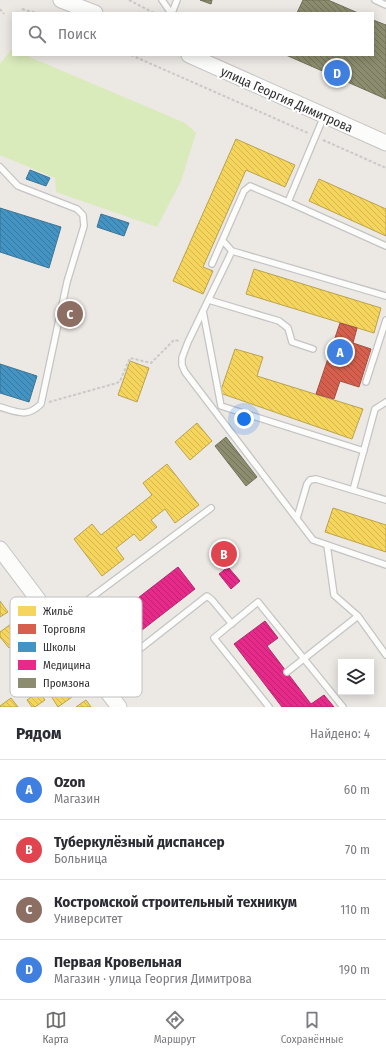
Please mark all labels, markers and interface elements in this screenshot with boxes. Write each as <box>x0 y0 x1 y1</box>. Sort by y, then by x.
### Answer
search box <box>12 12 374 56</box>
icon: search <box>26 23 48 45</box>
text: Поиск <box>58 25 96 43</box>
pin: D <box>324 58 350 88</box>
street label: улица Георгия Димитрова <box>218 64 355 135</box>
pin: C <box>57 299 83 329</box>
pin: A <box>327 337 353 367</box>
your location <box>234 409 254 429</box>
pin: B <box>211 539 237 569</box>
legend <box>10 597 142 697</box>
text: Жильё <box>43 605 73 618</box>
text: Торговля <box>43 623 85 636</box>
text: Школы <box>43 641 76 654</box>
text: Медицина <box>43 659 91 672</box>
map controls <box>338 659 374 695</box>
button: layers <box>338 659 374 695</box>
text: Промзона <box>43 677 90 690</box>
text: Рядом <box>16 723 61 744</box>
text: Найдено: 4 <box>310 726 370 741</box>
text: Ozon <box>54 773 85 791</box>
text: A <box>25 782 33 797</box>
text: 60 m <box>344 782 370 797</box>
text: Магазин <box>54 791 100 806</box>
text: Туберкулёзный диспансер <box>54 833 225 851</box>
text: B <box>25 842 33 857</box>
text: 70 m <box>345 842 370 857</box>
text: Больница <box>54 851 107 866</box>
text: Костромской строительный техникум <box>54 893 297 911</box>
text: C <box>26 902 32 917</box>
text: 110 m <box>340 902 370 917</box>
text: Университет <box>54 911 123 926</box>
text: Первая Кровельная <box>54 953 182 971</box>
text: D <box>25 962 33 977</box>
text: 190 m <box>339 962 370 977</box>
text: Магазин · улица Георгия Димитрова <box>54 971 252 986</box>
tab: Карта <box>42 1009 69 1046</box>
tab: Маршрут <box>154 1009 196 1046</box>
tab: Сохранённые <box>281 1009 344 1046</box>

